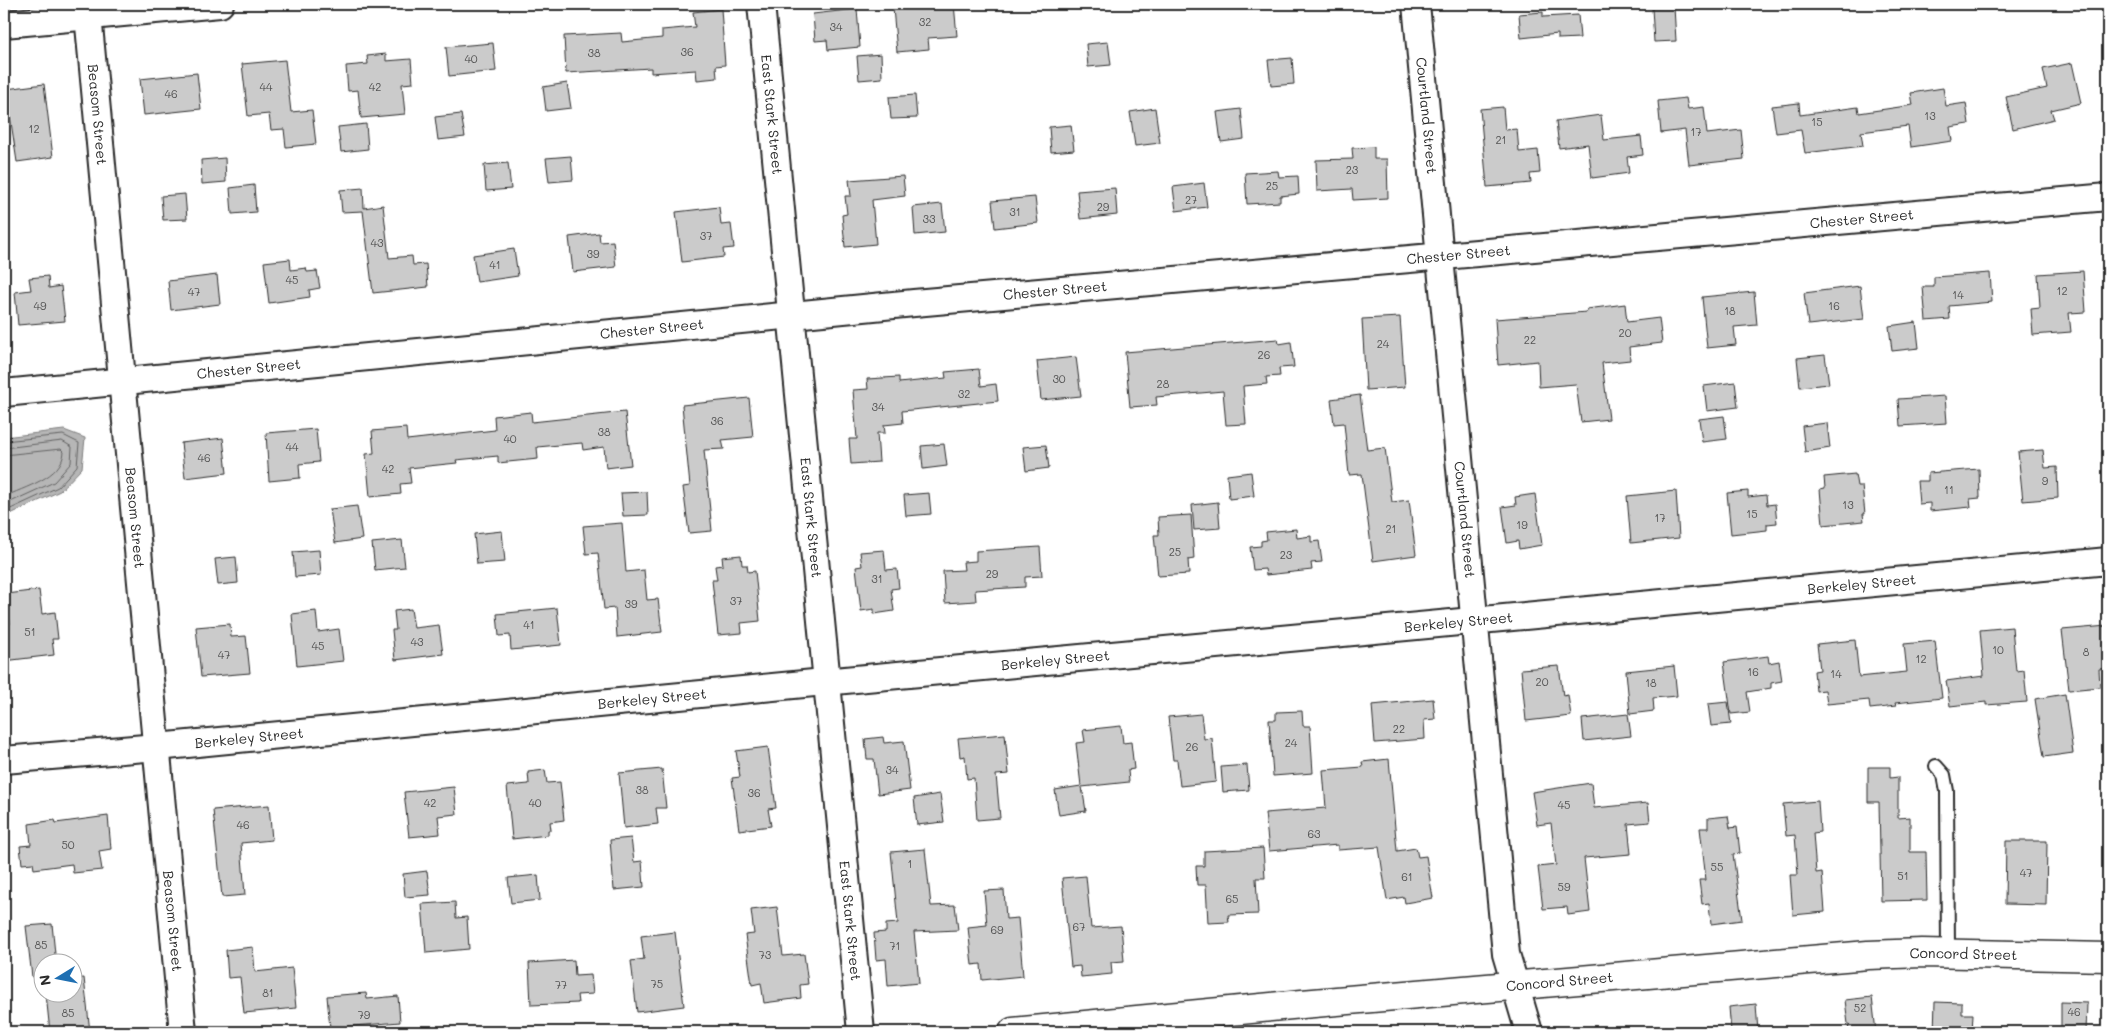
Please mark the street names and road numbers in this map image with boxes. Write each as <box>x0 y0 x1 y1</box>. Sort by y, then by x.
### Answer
street label: East Stark Street <box>757 53 788 175</box>
street label: Courtland Street <box>1412 56 1442 175</box>
street label: Beasom Street <box>84 63 112 166</box>
street label: Chester Street <box>1809 204 1915 232</box>
street label: Chester Street <box>1406 240 1511 268</box>
street label: Chester Street <box>1002 276 1108 304</box>
street label: Chester Street <box>599 314 705 343</box>
street label: Chester Street <box>196 354 302 383</box>
street label: East Stark Street <box>796 457 827 578</box>
street label: Courtland Street <box>1450 460 1480 579</box>
street label: Beasom Street <box>121 466 150 569</box>
street label: Berkeley Street <box>1806 569 1917 598</box>
street label: Berkeley Street <box>1403 607 1514 636</box>
street label: Berkeley Street <box>1000 645 1110 674</box>
street label: Berkeley Street <box>597 684 707 713</box>
street label: Berkeley Street <box>194 723 304 752</box>
street label: East Stark Street <box>835 860 866 982</box>
street label: Beasom Street <box>159 870 187 972</box>
street label: Concord Street <box>1909 943 2018 964</box>
street label: Concord Street <box>1505 967 1614 995</box>

